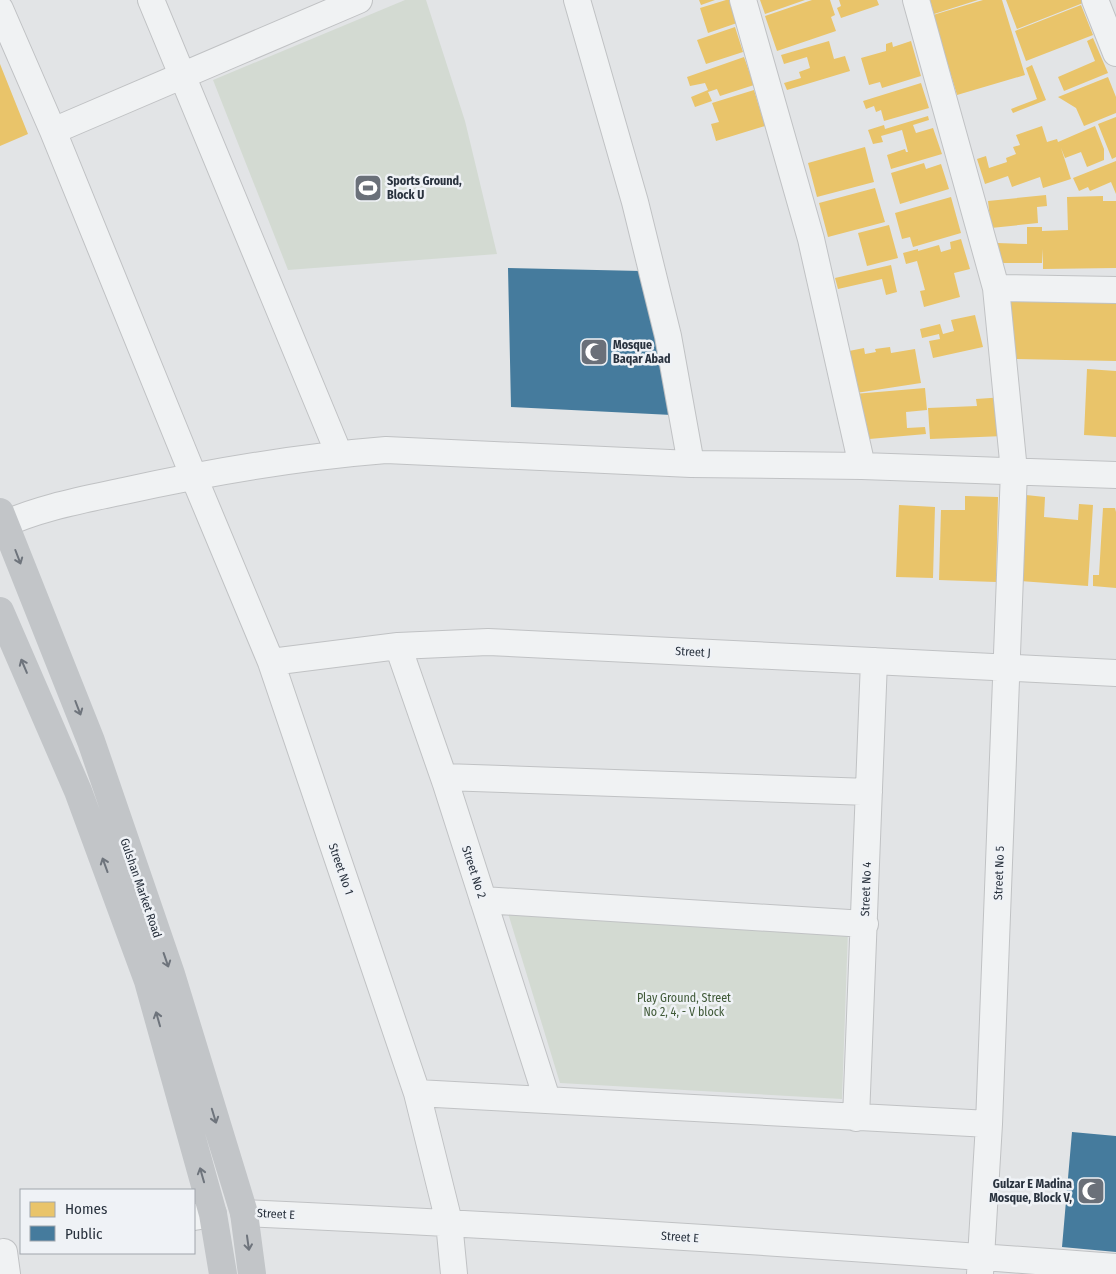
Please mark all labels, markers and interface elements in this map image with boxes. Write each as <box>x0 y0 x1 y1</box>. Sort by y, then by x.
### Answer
sports icon: Sports Ground, Block U <box>353 173 383 203</box>
place label: Sports Ground, Block U <box>387 174 462 202</box>
mosque icon: Mosque Baqar Abad <box>579 337 609 367</box>
place label: Mosque Baqar Abad <box>613 338 671 366</box>
one-way arrow <box>14 549 23 564</box>
street label: Street J <box>675 644 711 660</box>
one-way arrow <box>18 659 28 674</box>
one-way arrow <box>74 700 83 715</box>
street label: Gulshan Market Road <box>117 836 165 940</box>
street label: Street No 1 <box>326 841 356 897</box>
street label: Street No 2 <box>459 844 489 900</box>
street label: Street No 5 <box>991 845 1007 900</box>
one-way arrow <box>100 858 109 873</box>
street label: Street No 4 <box>858 861 874 917</box>
one-way arrow <box>162 952 171 968</box>
park label: Play Ground, Street No 2, 4, - V block <box>637 991 731 1019</box>
one-way arrow <box>153 1011 163 1027</box>
one-way arrow <box>209 1107 219 1123</box>
one-way arrow <box>197 1167 206 1183</box>
mosque icon: Gulzar E Madina Mosque, Block V, <box>1076 1176 1106 1206</box>
place label: Gulzar E Madina Mosque, Block V, <box>989 1177 1072 1205</box>
legend <box>20 1189 195 1254</box>
text: Homes <box>65 1200 107 1218</box>
street label: Street E <box>257 1206 296 1222</box>
text: Public <box>65 1225 103 1243</box>
street label: Street E <box>661 1229 700 1245</box>
one-way arrow <box>243 1235 253 1251</box>

